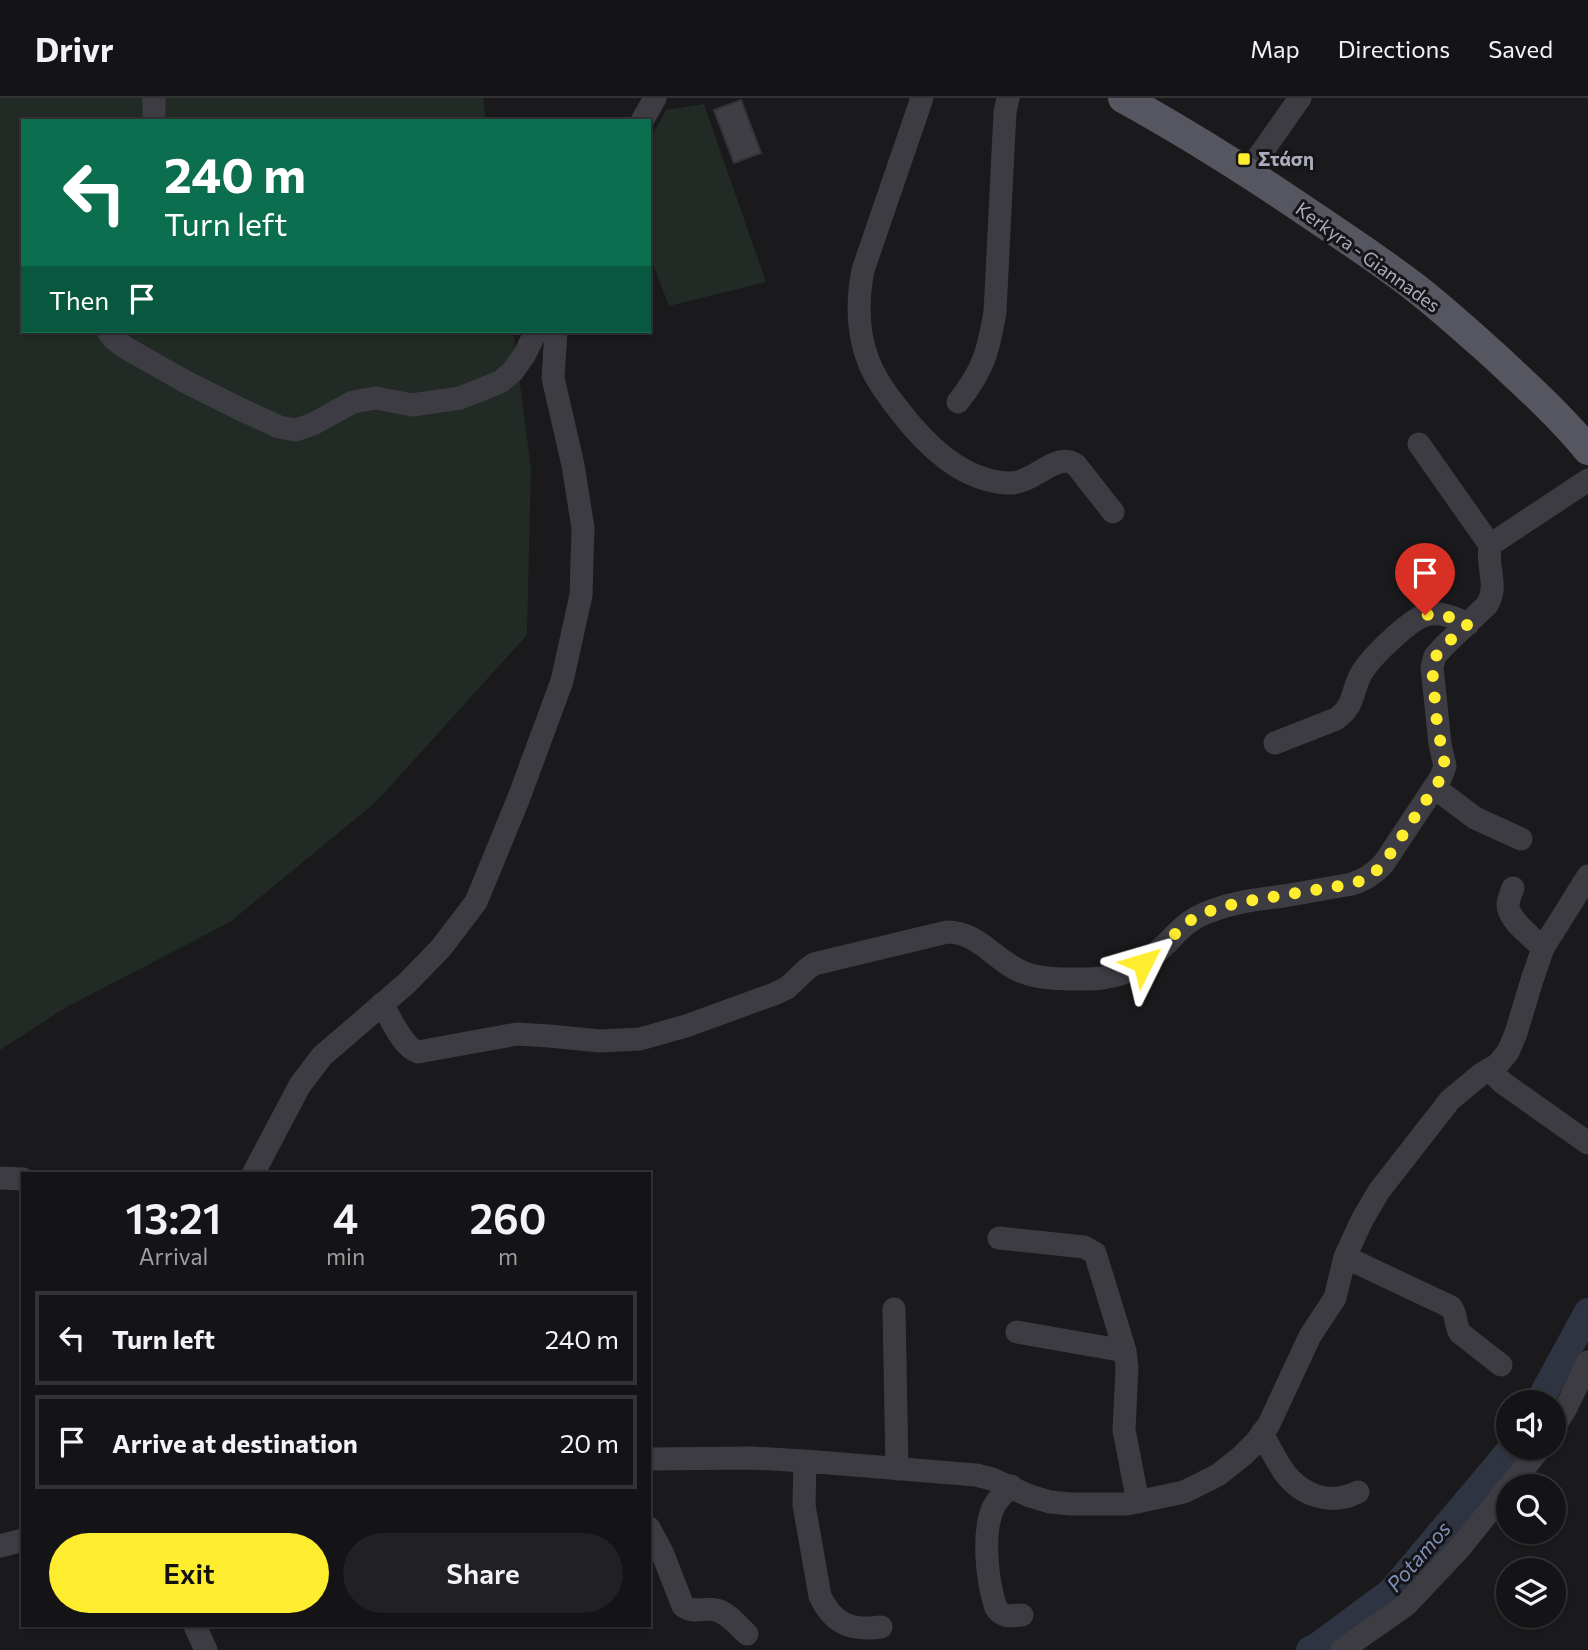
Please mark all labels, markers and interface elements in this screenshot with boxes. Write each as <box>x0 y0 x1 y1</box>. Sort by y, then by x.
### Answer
text: Drivr <box>35 28 114 69</box>
text: Map <box>1250 34 1300 63</box>
text: Directions <box>1338 34 1450 63</box>
text: Saved <box>1488 34 1553 63</box>
text: 240 m <box>164 143 306 203</box>
icon: left <box>49 147 140 238</box>
place label: Στάση <box>1258 147 1314 170</box>
marker: Στάση <box>1236 151 1252 167</box>
street label: Kerkyra - Giannades <box>1292 197 1445 317</box>
text: Turn left <box>164 203 288 243</box>
icon: arrive <box>123 280 161 318</box>
text: Then <box>49 284 109 315</box>
pin <box>1395 543 1455 615</box>
icon: arrive <box>1406 554 1444 592</box>
position arrow <box>1106 926 1180 1000</box>
text: 13:21 <box>125 1191 221 1243</box>
text: 4 <box>333 1191 358 1243</box>
text: 260 <box>470 1191 547 1243</box>
text: Arrival <box>139 1242 208 1270</box>
text: min <box>326 1242 365 1270</box>
text: m <box>498 1242 518 1270</box>
icon: left <box>53 1319 91 1357</box>
text: Turn left <box>112 1323 215 1354</box>
text: 240 m <box>545 1323 619 1354</box>
map controls <box>1496 1390 1566 1628</box>
button: sound <box>1496 1390 1566 1460</box>
icon: arrive <box>53 1423 91 1461</box>
text: Arrive at destination <box>112 1427 358 1458</box>
text: 20 m <box>560 1427 619 1458</box>
button: search <box>1496 1474 1566 1544</box>
water label: Potamos <box>1381 1516 1455 1596</box>
button: Exit <box>49 1533 329 1613</box>
button: Share <box>343 1533 623 1613</box>
button: layers <box>1496 1558 1566 1628</box>

